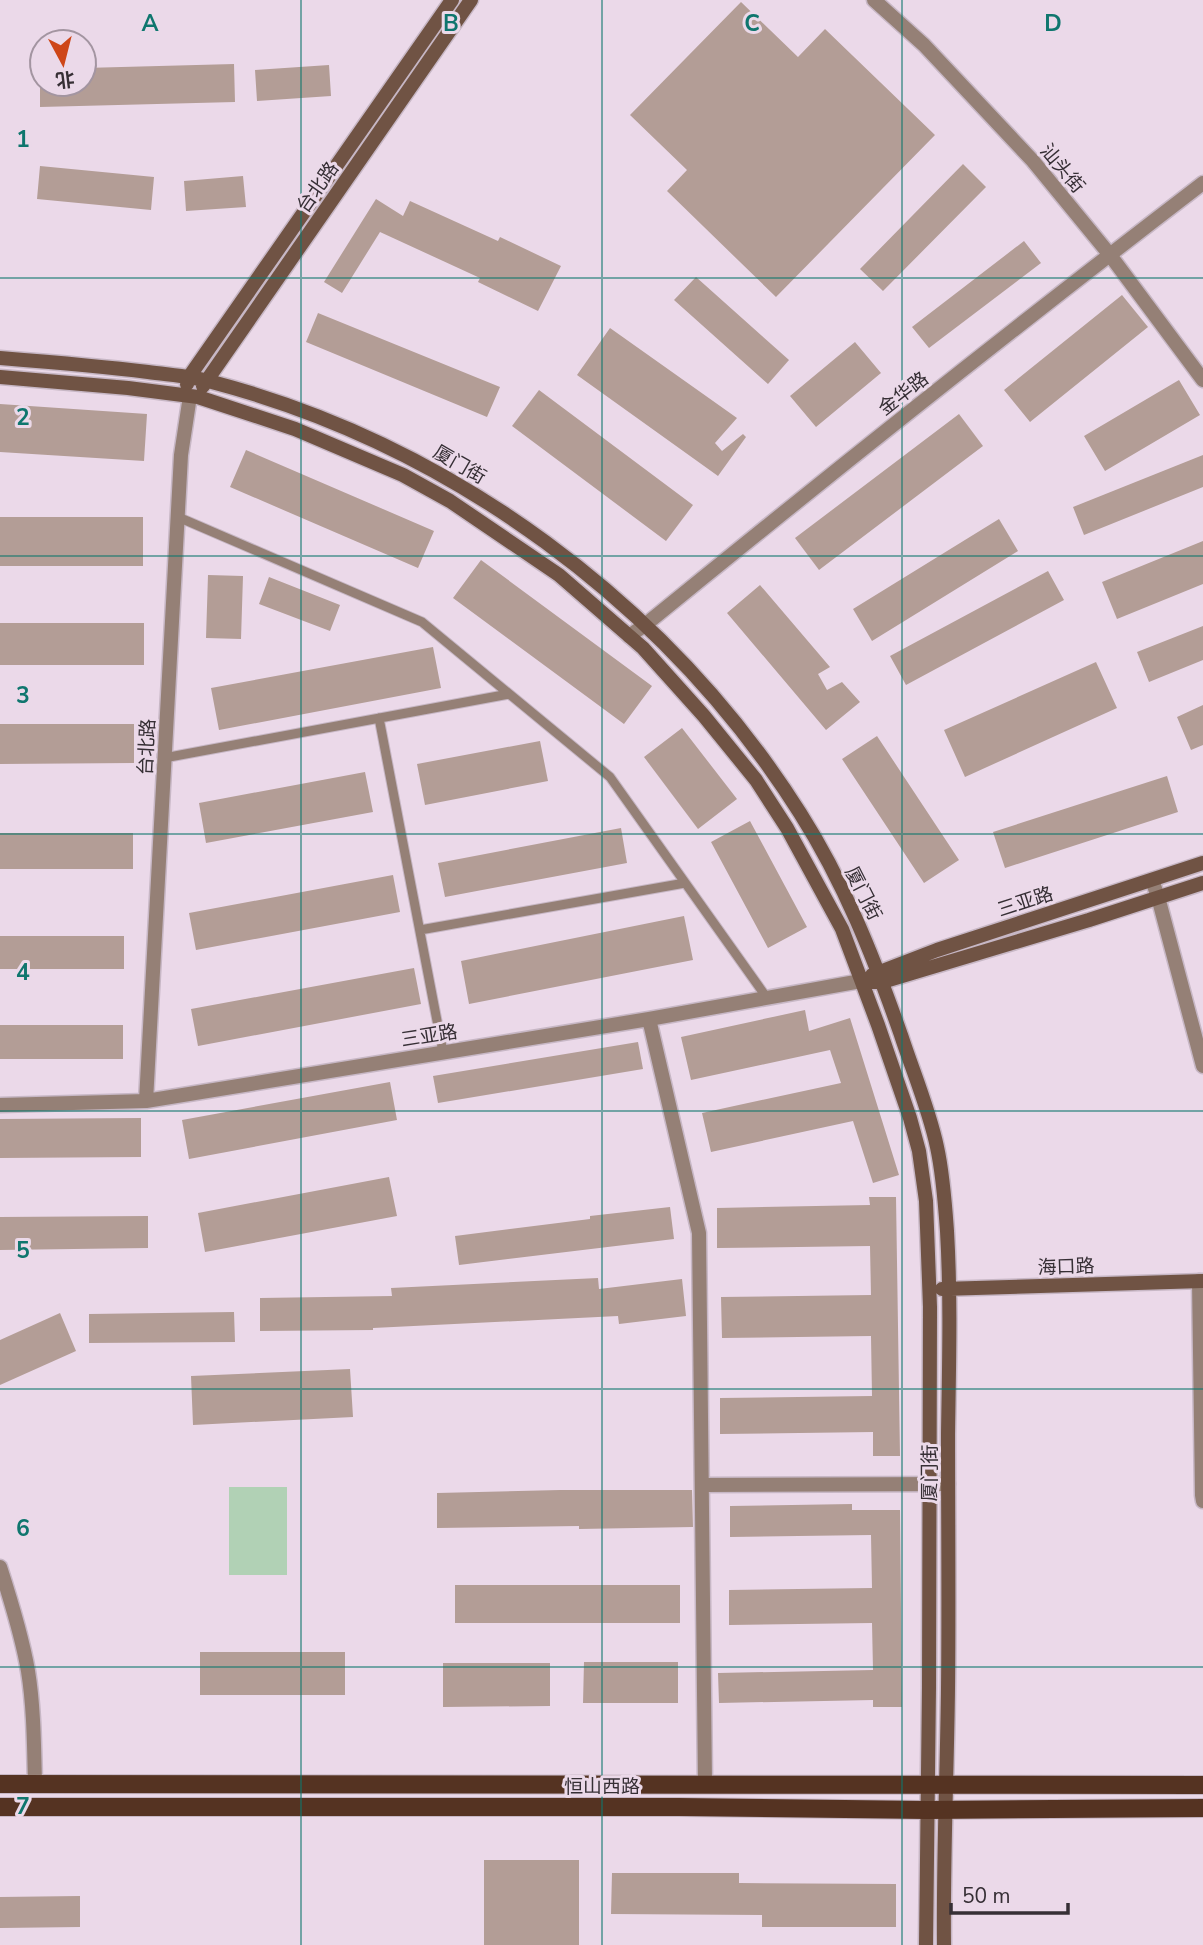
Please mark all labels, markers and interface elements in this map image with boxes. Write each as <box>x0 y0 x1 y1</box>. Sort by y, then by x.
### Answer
text: A <box>141 8 159 39</box>
text: B <box>443 8 459 39</box>
text: C <box>744 8 760 39</box>
text: D <box>1044 8 1062 39</box>
north arrow <box>28 28 98 98</box>
text: 北 <box>54 65 76 93</box>
text: 1 <box>16 124 30 155</box>
street label: 汕头街 <box>1034 138 1091 199</box>
street label: 台北路 <box>291 157 345 218</box>
street label: 金华路 <box>873 366 934 422</box>
text: 2 <box>16 402 30 433</box>
street label: 厦门街 <box>428 439 491 490</box>
text: 3 <box>16 680 30 711</box>
street label: 台北路 <box>133 718 161 776</box>
street label: 厦门街 <box>839 862 888 925</box>
street label: 三亚路 <box>994 881 1056 923</box>
text: 4 <box>16 957 30 988</box>
street label: 三亚路 <box>399 1019 459 1053</box>
text: 5 <box>16 1235 30 1266</box>
street label: 海口路 <box>1037 1253 1095 1281</box>
street label: 厦门街 <box>917 1444 943 1502</box>
text: 6 <box>16 1513 30 1544</box>
street label: 恒山西路 <box>564 1774 640 1800</box>
text: 7 <box>16 1791 30 1822</box>
scale bar <box>951 1871 1068 1915</box>
text: 50 m <box>962 1882 1011 1910</box>

